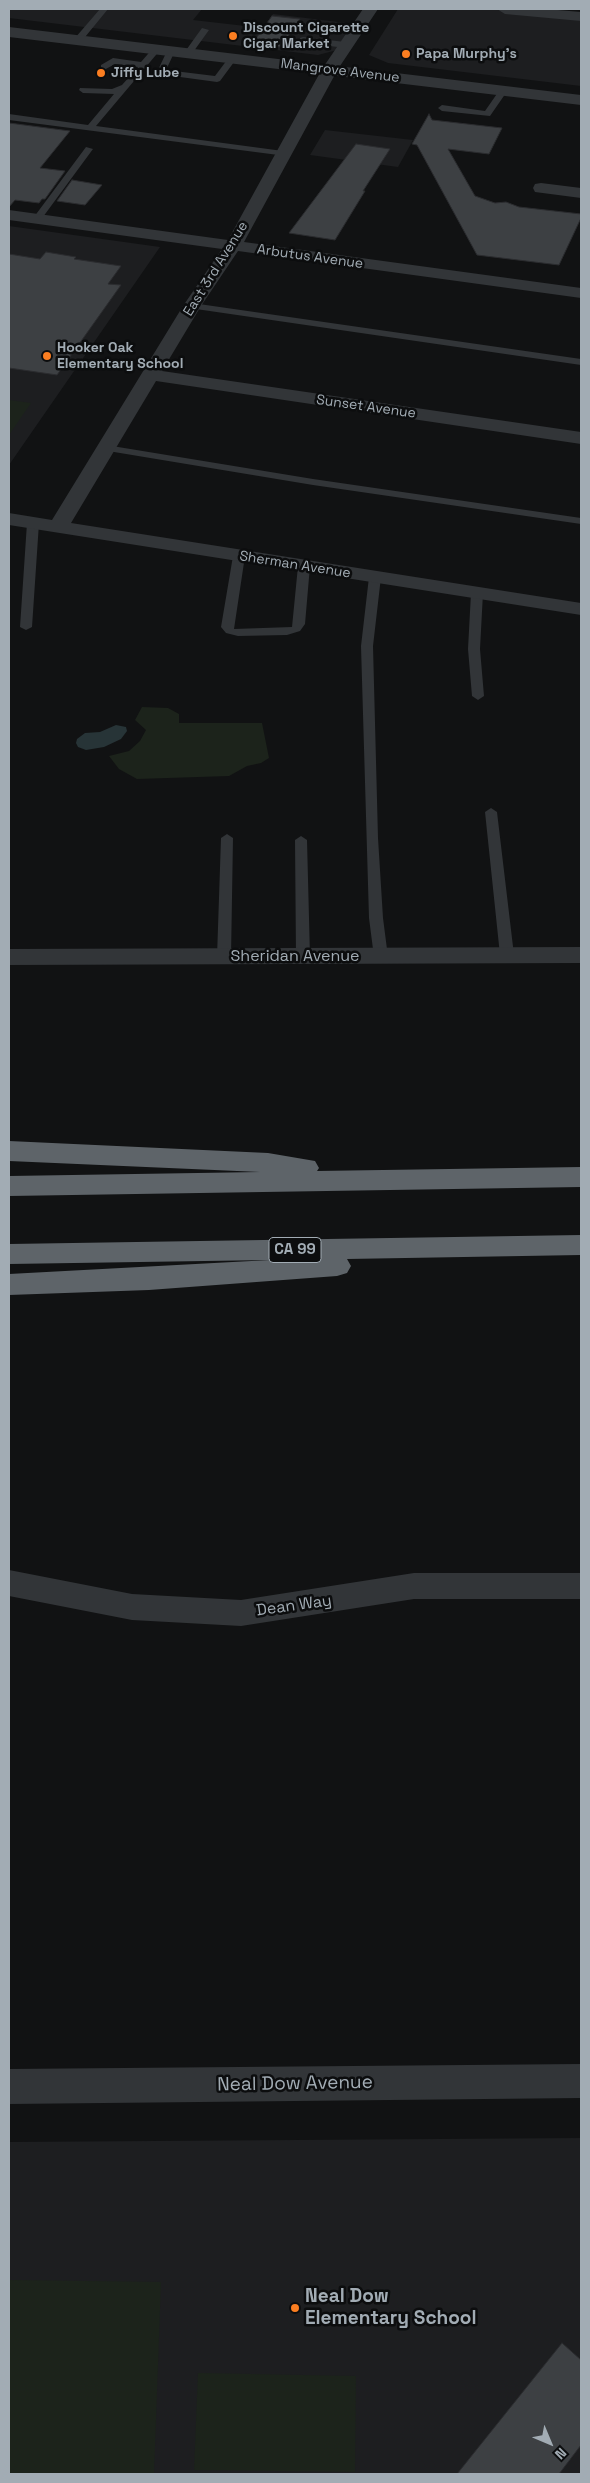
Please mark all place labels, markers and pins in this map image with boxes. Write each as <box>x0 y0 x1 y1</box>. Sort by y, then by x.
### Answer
place label: Discount Cigarette Cigar Market <box>243 20 369 52</box>
marker: Discount Cigarette Cigar Market <box>227 30 239 42</box>
place label: Papa Murphy's <box>416 46 517 62</box>
marker: Papa Murphy's <box>400 48 412 60</box>
place label: Jiffy Lube <box>111 65 179 81</box>
marker: Jiffy Lube <box>95 67 107 79</box>
place label: Hooker Oak Elementary School <box>57 340 183 372</box>
marker: Hooker Oak Elementary School <box>41 350 53 362</box>
place label: Neal Dow Elementary School <box>305 2286 477 2330</box>
marker: Neal Dow Elementary School <box>289 2302 301 2314</box>

